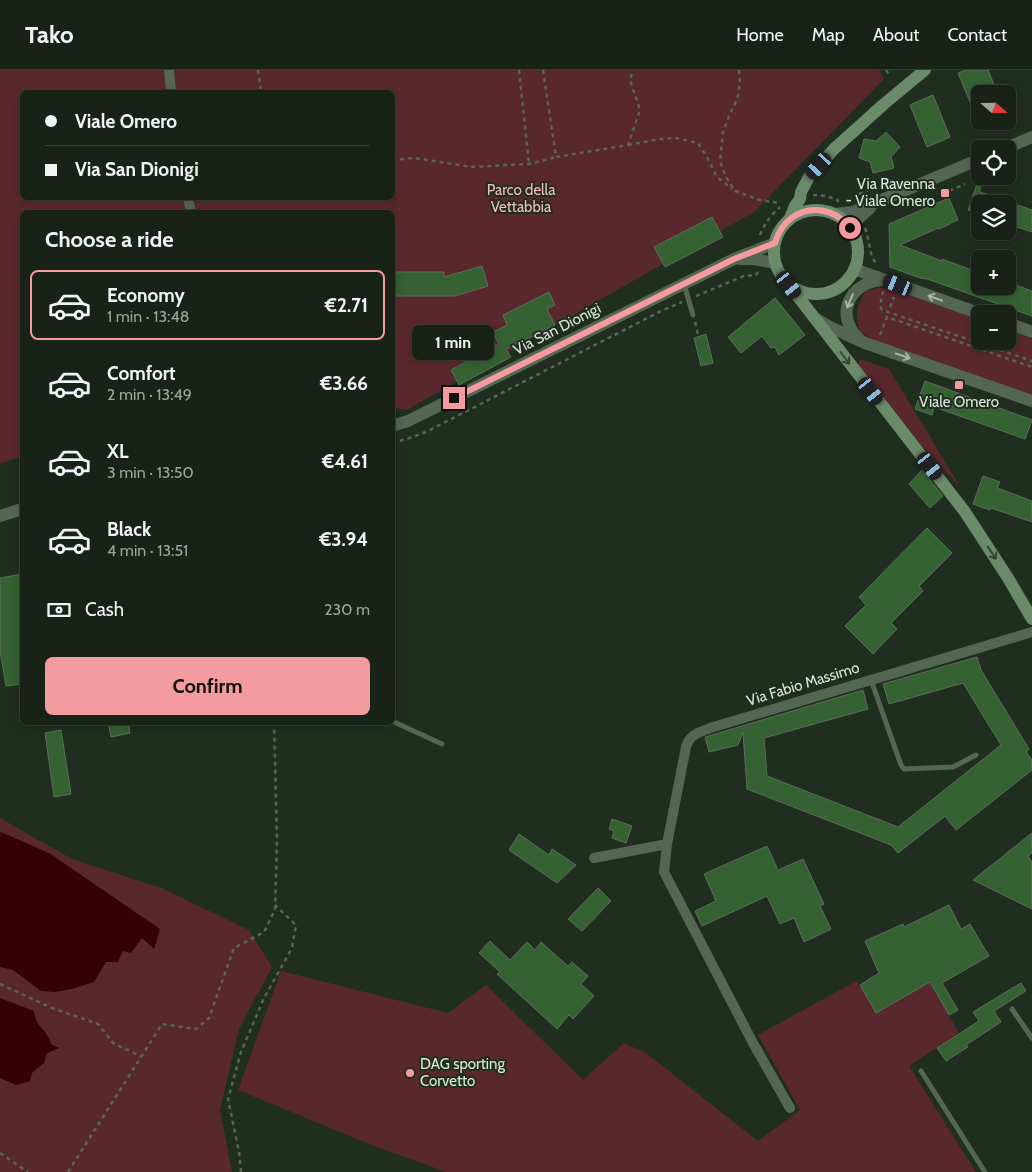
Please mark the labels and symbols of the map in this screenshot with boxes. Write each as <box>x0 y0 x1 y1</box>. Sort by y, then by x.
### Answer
north arrow <box>971 85 1016 130</box>
car <box>803 150 834 182</box>
place label: Via Ravenna - Viale Omero <box>845 175 936 210</box>
park label: Parco della Vettabbia <box>487 181 556 216</box>
marker: Via Ravenna - Viale Omero <box>939 187 951 199</box>
route start <box>839 217 861 239</box>
car <box>773 269 804 301</box>
car <box>881 272 914 298</box>
one-way arrow <box>845 293 855 308</box>
one-way arrow <box>927 293 943 302</box>
street label: Via San Dionigi <box>510 299 604 359</box>
callout: 1 min <box>413 325 495 360</box>
one-way arrow <box>840 351 850 365</box>
one-way arrow <box>895 352 911 362</box>
car <box>855 375 886 407</box>
marker: Viale Omero <box>953 379 965 391</box>
route end <box>443 387 465 409</box>
place label: Viale Omero <box>919 393 999 411</box>
car <box>914 450 945 482</box>
one-way arrow <box>987 545 997 559</box>
street label: Via Fabio Massimo <box>744 658 862 710</box>
place label: DAG sporting Corvetto <box>420 1055 505 1090</box>
marker: DAG sporting Corvetto <box>404 1067 416 1079</box>

